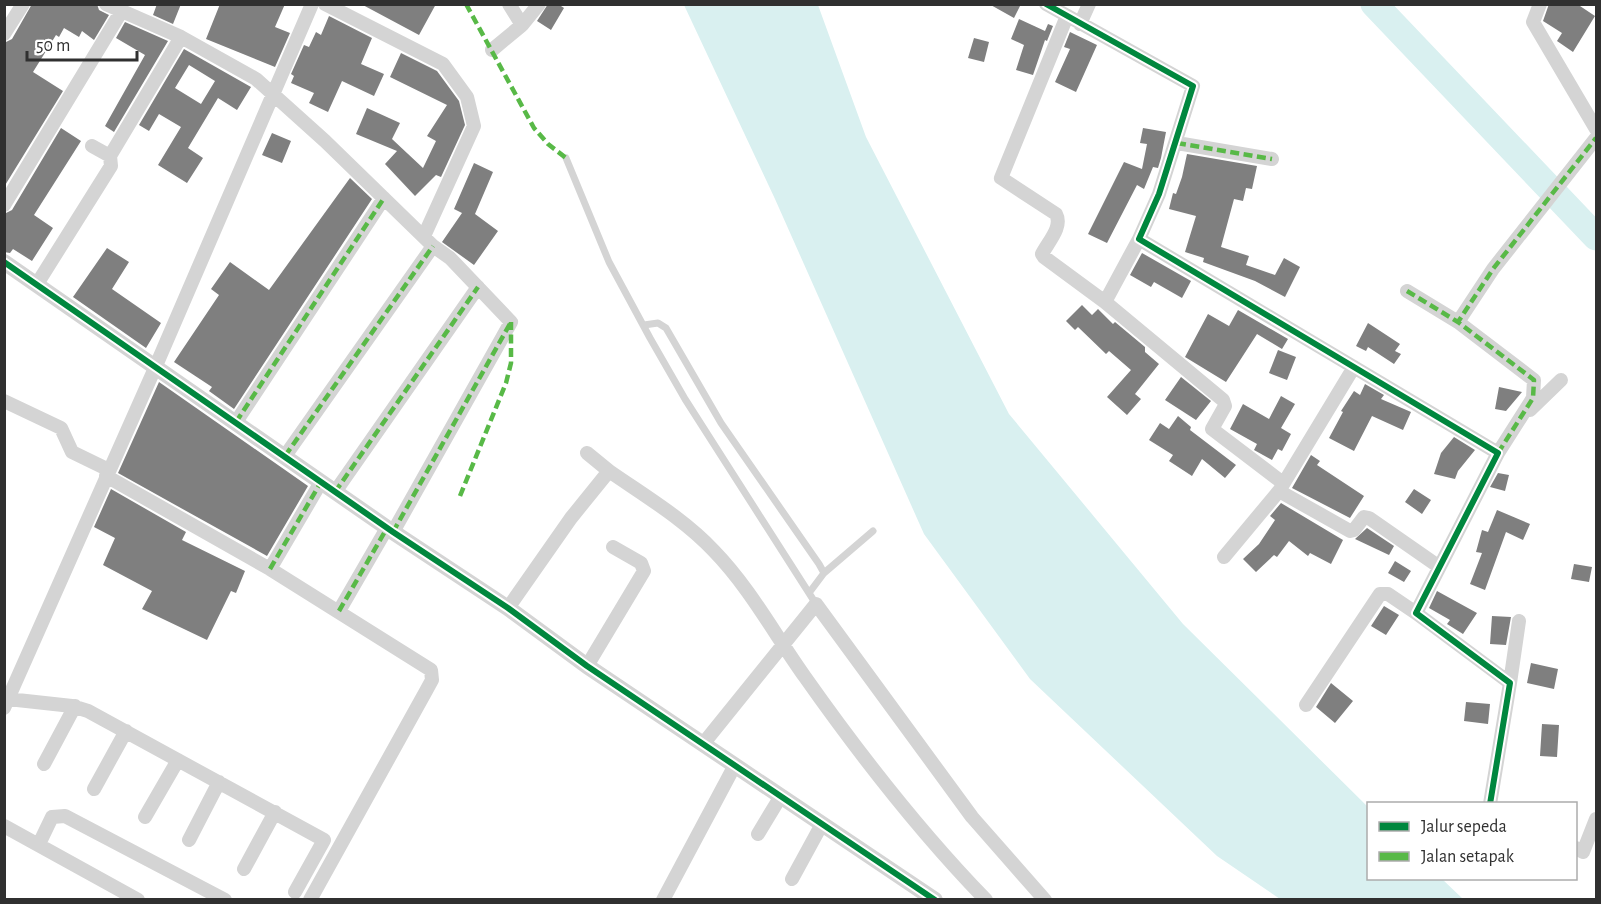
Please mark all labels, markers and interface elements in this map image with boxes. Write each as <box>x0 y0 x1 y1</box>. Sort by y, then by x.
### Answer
scale bar <box>27 24 136 62</box>
text: 50 m <box>36 37 70 55</box>
legend <box>1367 802 1577 880</box>
text: Jalur sepeda <box>1421 818 1507 836</box>
text: Jalan setapak <box>1421 848 1515 866</box>

